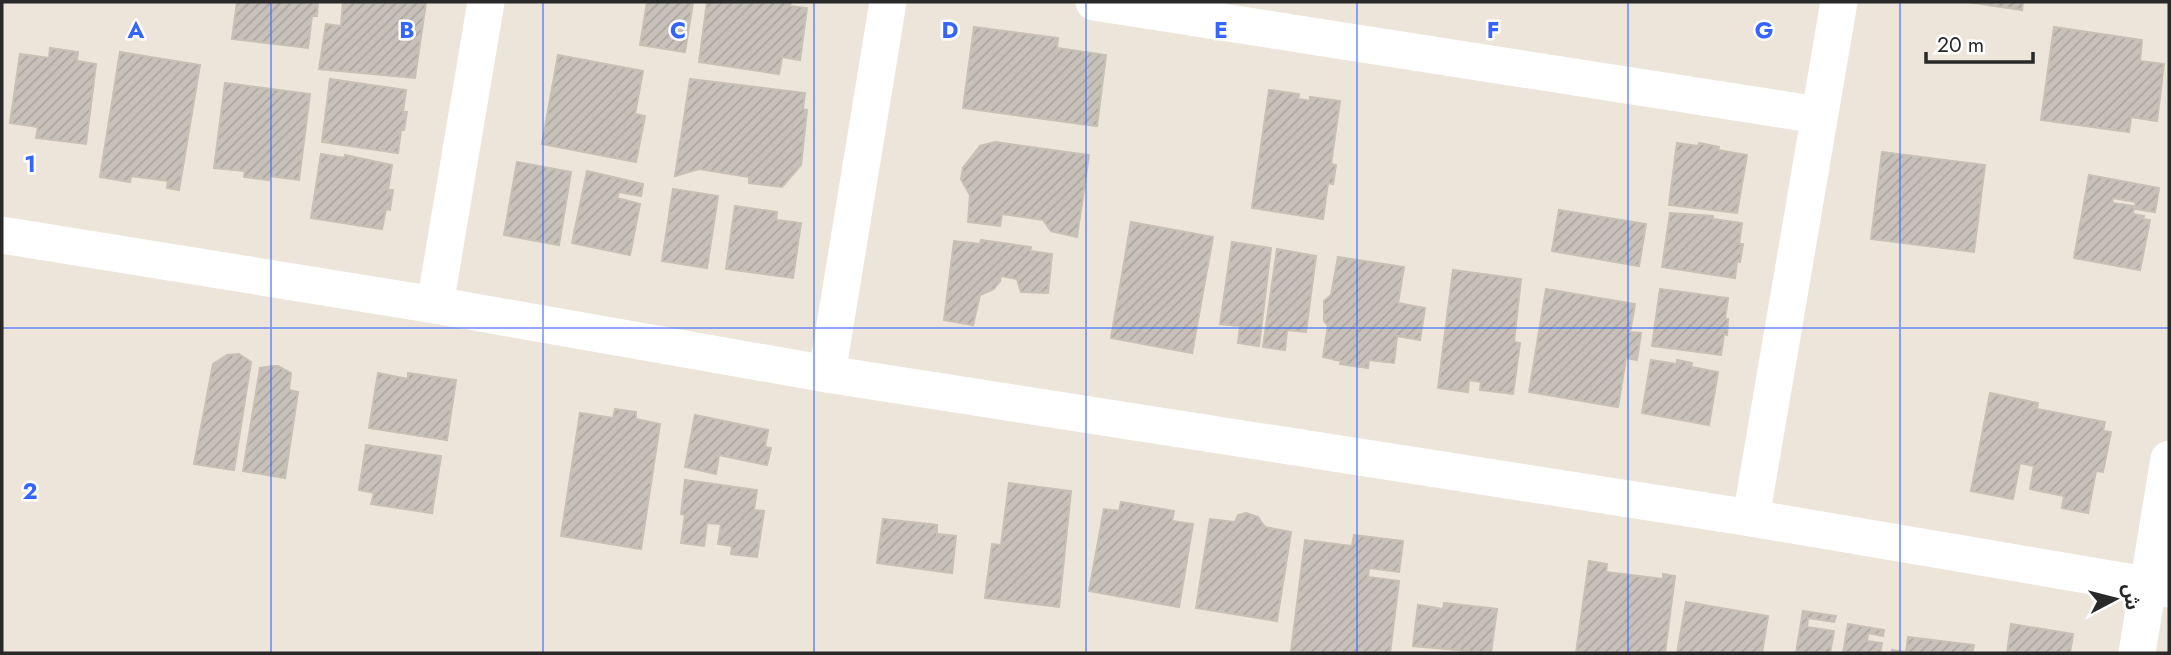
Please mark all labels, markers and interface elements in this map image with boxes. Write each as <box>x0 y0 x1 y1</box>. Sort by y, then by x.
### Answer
text: A <box>127 13 145 47</box>
text: B <box>399 13 415 47</box>
text: C <box>670 13 686 47</box>
text: D <box>942 13 959 47</box>
text: E <box>1214 13 1228 47</box>
text: F <box>1487 13 1499 47</box>
text: G <box>1755 13 1773 47</box>
scale bar <box>1926 21 2033 65</box>
text: 20 m <box>1937 30 1984 60</box>
text: 1 <box>24 147 36 181</box>
text: 2 <box>22 474 38 508</box>
north arrow <box>2080 564 2150 634</box>
text: ش <box>2116 582 2146 612</box>

